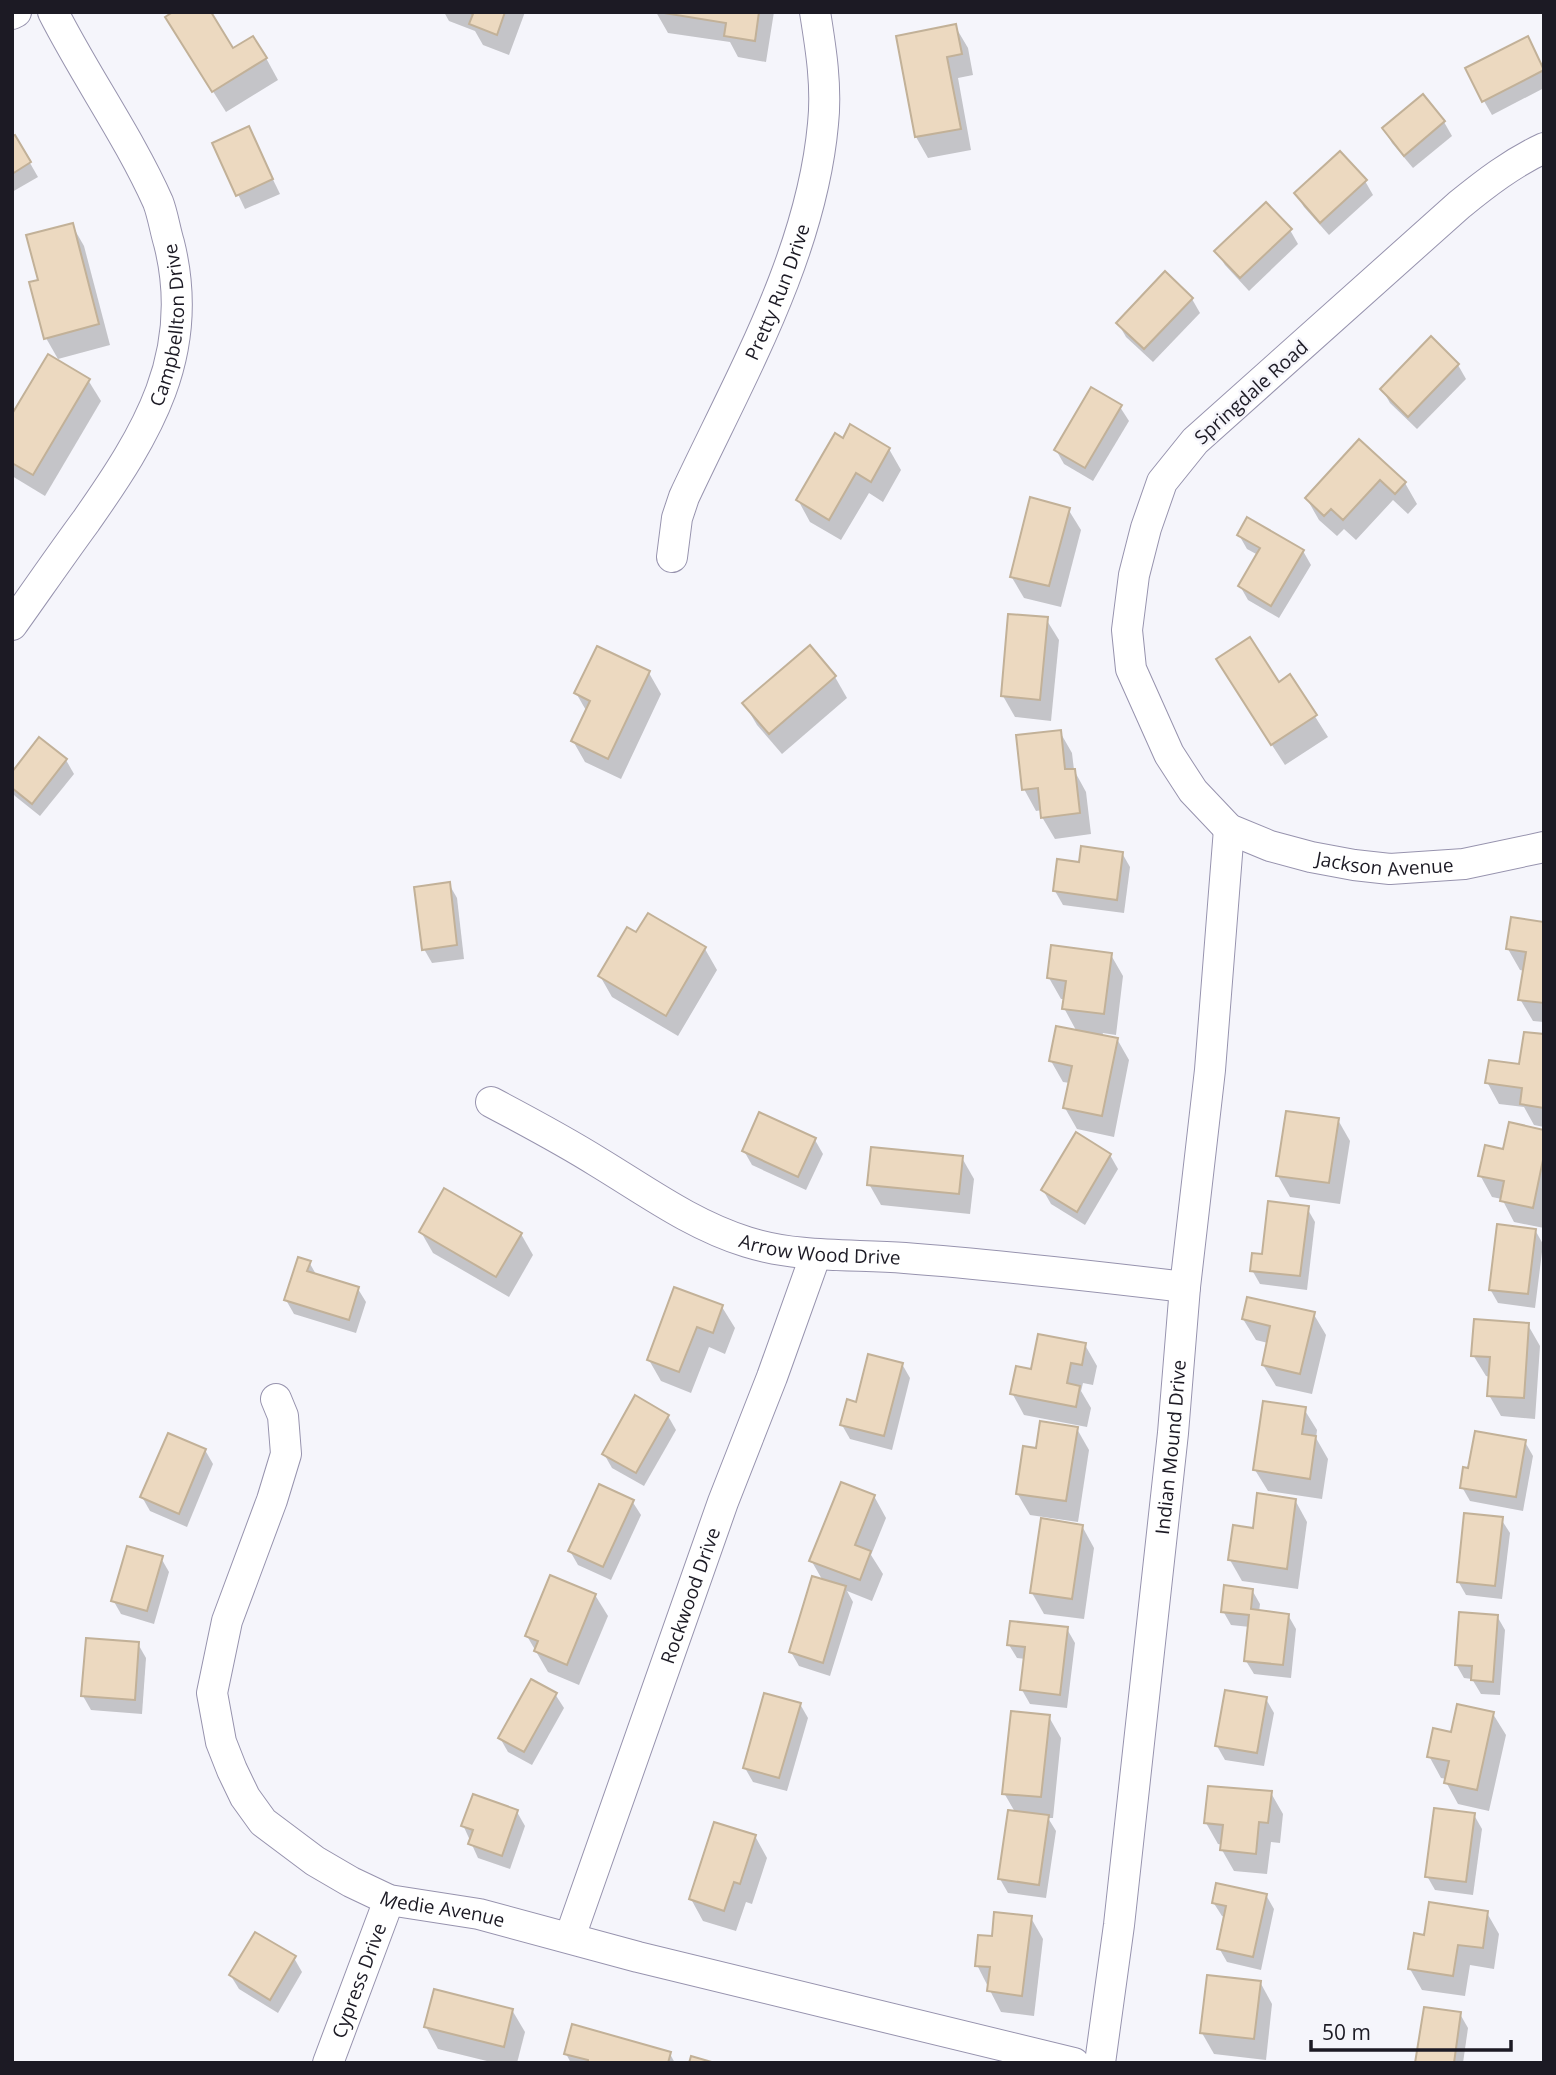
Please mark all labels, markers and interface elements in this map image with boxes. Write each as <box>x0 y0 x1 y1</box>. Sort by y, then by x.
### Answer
street label: Pretty Run Drive <box>739 221 816 364</box>
street label: Campbellton Drive <box>143 241 190 410</box>
street label: Springdale Road <box>1189 334 1313 450</box>
street label: Jackson Avenue <box>1312 845 1454 882</box>
street label: Arrow Wood Drive <box>736 1227 901 1271</box>
street label: Indian Mound Drive <box>1149 1359 1192 1536</box>
street label: Rockwood Drive <box>654 1524 726 1667</box>
street label: Medie Avenue <box>376 1885 508 1933</box>
street label: Cypress Drive <box>325 1919 392 2042</box>
scale bar <box>1311 2008 1510 2052</box>
text: 50 m <box>1322 2018 1371 2046</box>

